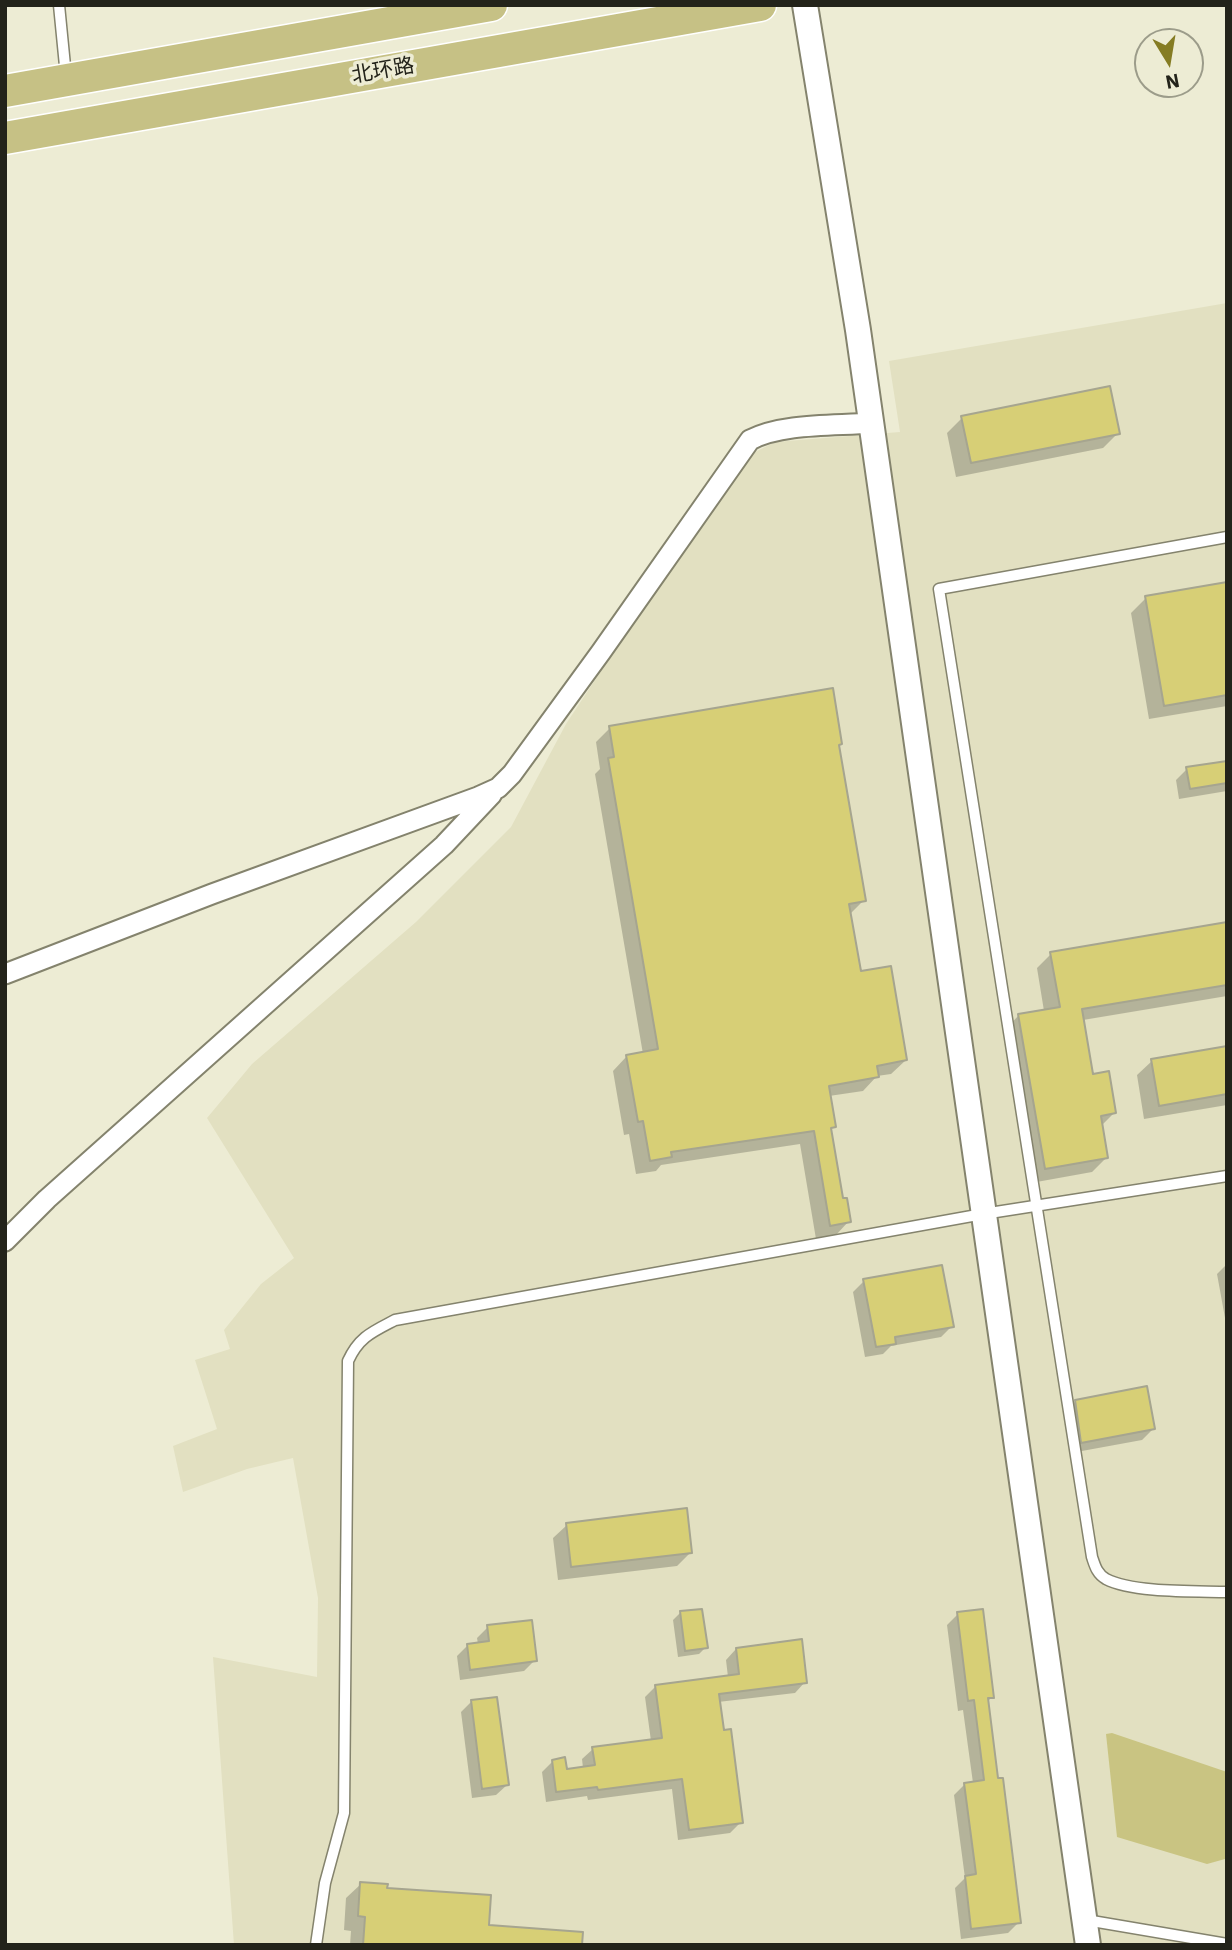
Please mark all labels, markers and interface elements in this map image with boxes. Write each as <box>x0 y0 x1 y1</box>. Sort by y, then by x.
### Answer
north arrow <box>1134 28 1204 98</box>
street label: 北环路 <box>350 53 416 89</box>
text: N <box>1164 69 1182 95</box>

